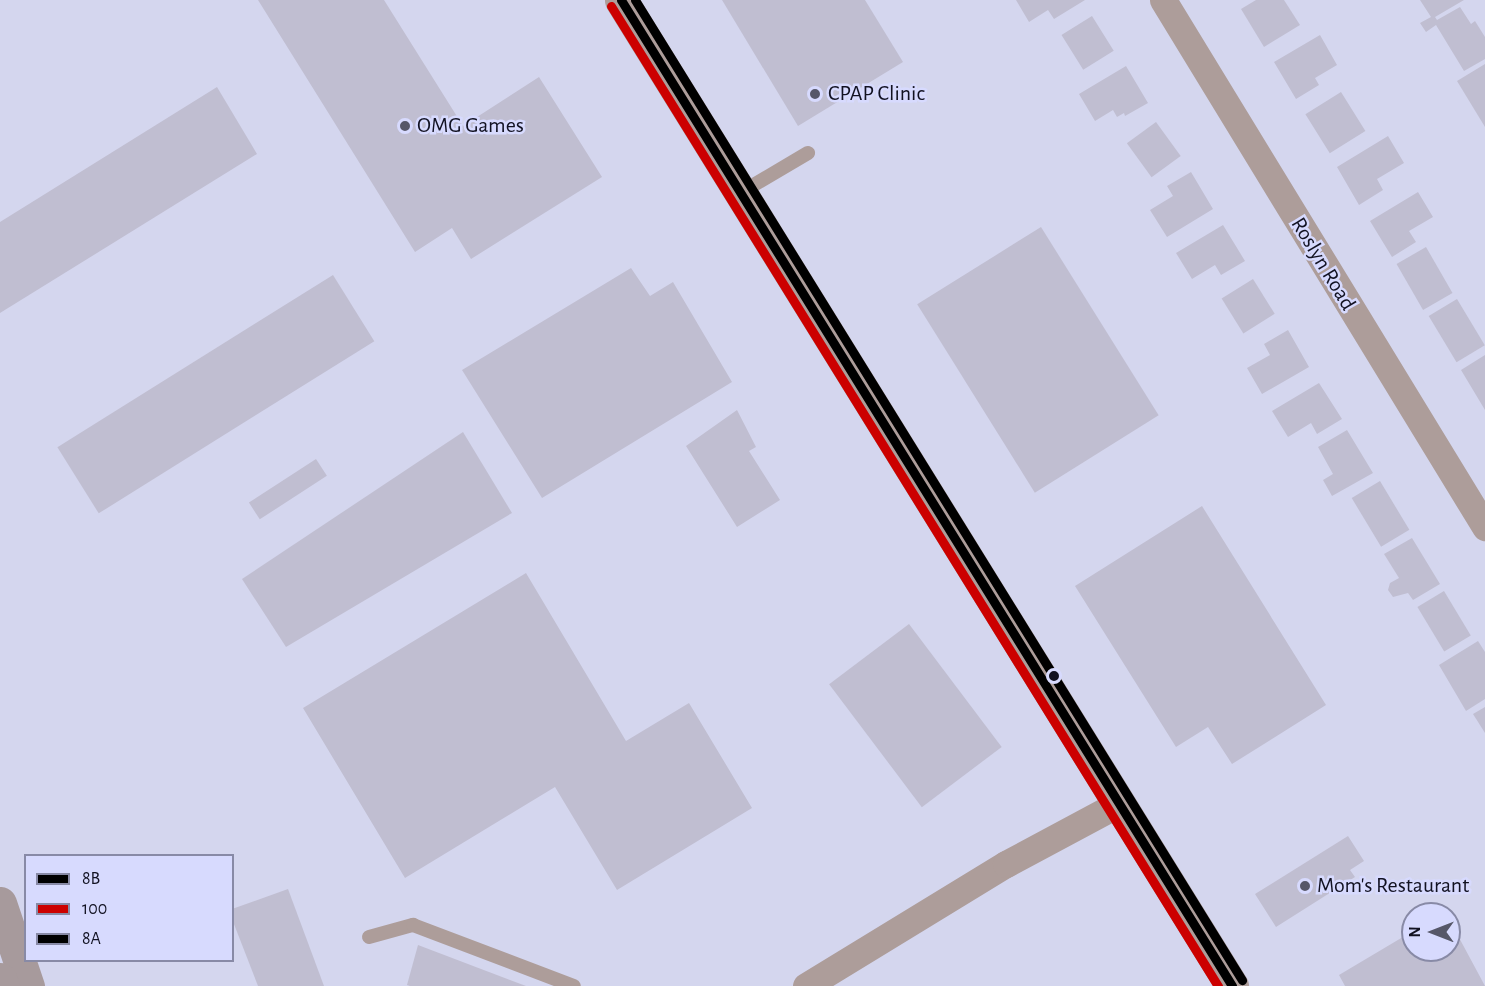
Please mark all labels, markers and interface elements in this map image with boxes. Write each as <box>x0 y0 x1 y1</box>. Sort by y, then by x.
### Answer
place label: CPAP Clinic <box>828 81 925 107</box>
marker: CPAP Clinic <box>806 85 824 103</box>
place label: OMG Games <box>417 113 524 139</box>
marker: OMG Games <box>398 119 412 133</box>
street label: Roslyn Road <box>1285 213 1361 315</box>
unlabelled marker <box>1048 670 1060 682</box>
legend <box>24 854 234 962</box>
text: 8B <box>82 870 100 888</box>
place label: Mom's Restaurant <box>1317 873 1469 899</box>
marker: Mom's Restaurant <box>1298 879 1312 893</box>
text: 100 <box>82 900 107 918</box>
north arrow <box>1401 902 1461 962</box>
text: N <box>1407 926 1423 938</box>
text: 8A <box>82 930 101 948</box>

